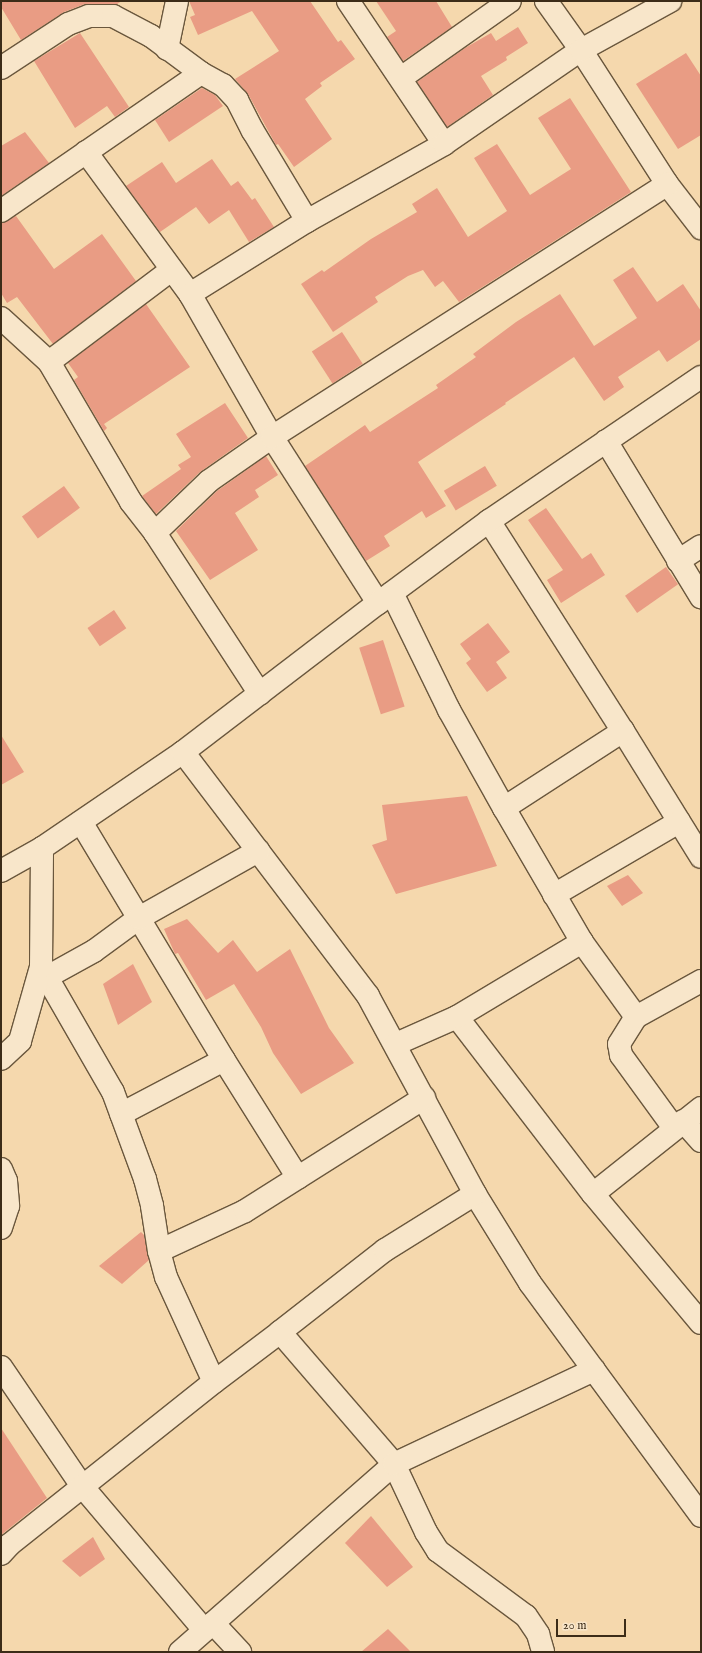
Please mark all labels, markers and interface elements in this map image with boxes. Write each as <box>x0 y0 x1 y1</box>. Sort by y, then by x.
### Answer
scale bar <box>558 1611 628 1637</box>
text: 20 m <box>563 1618 586 1633</box>

